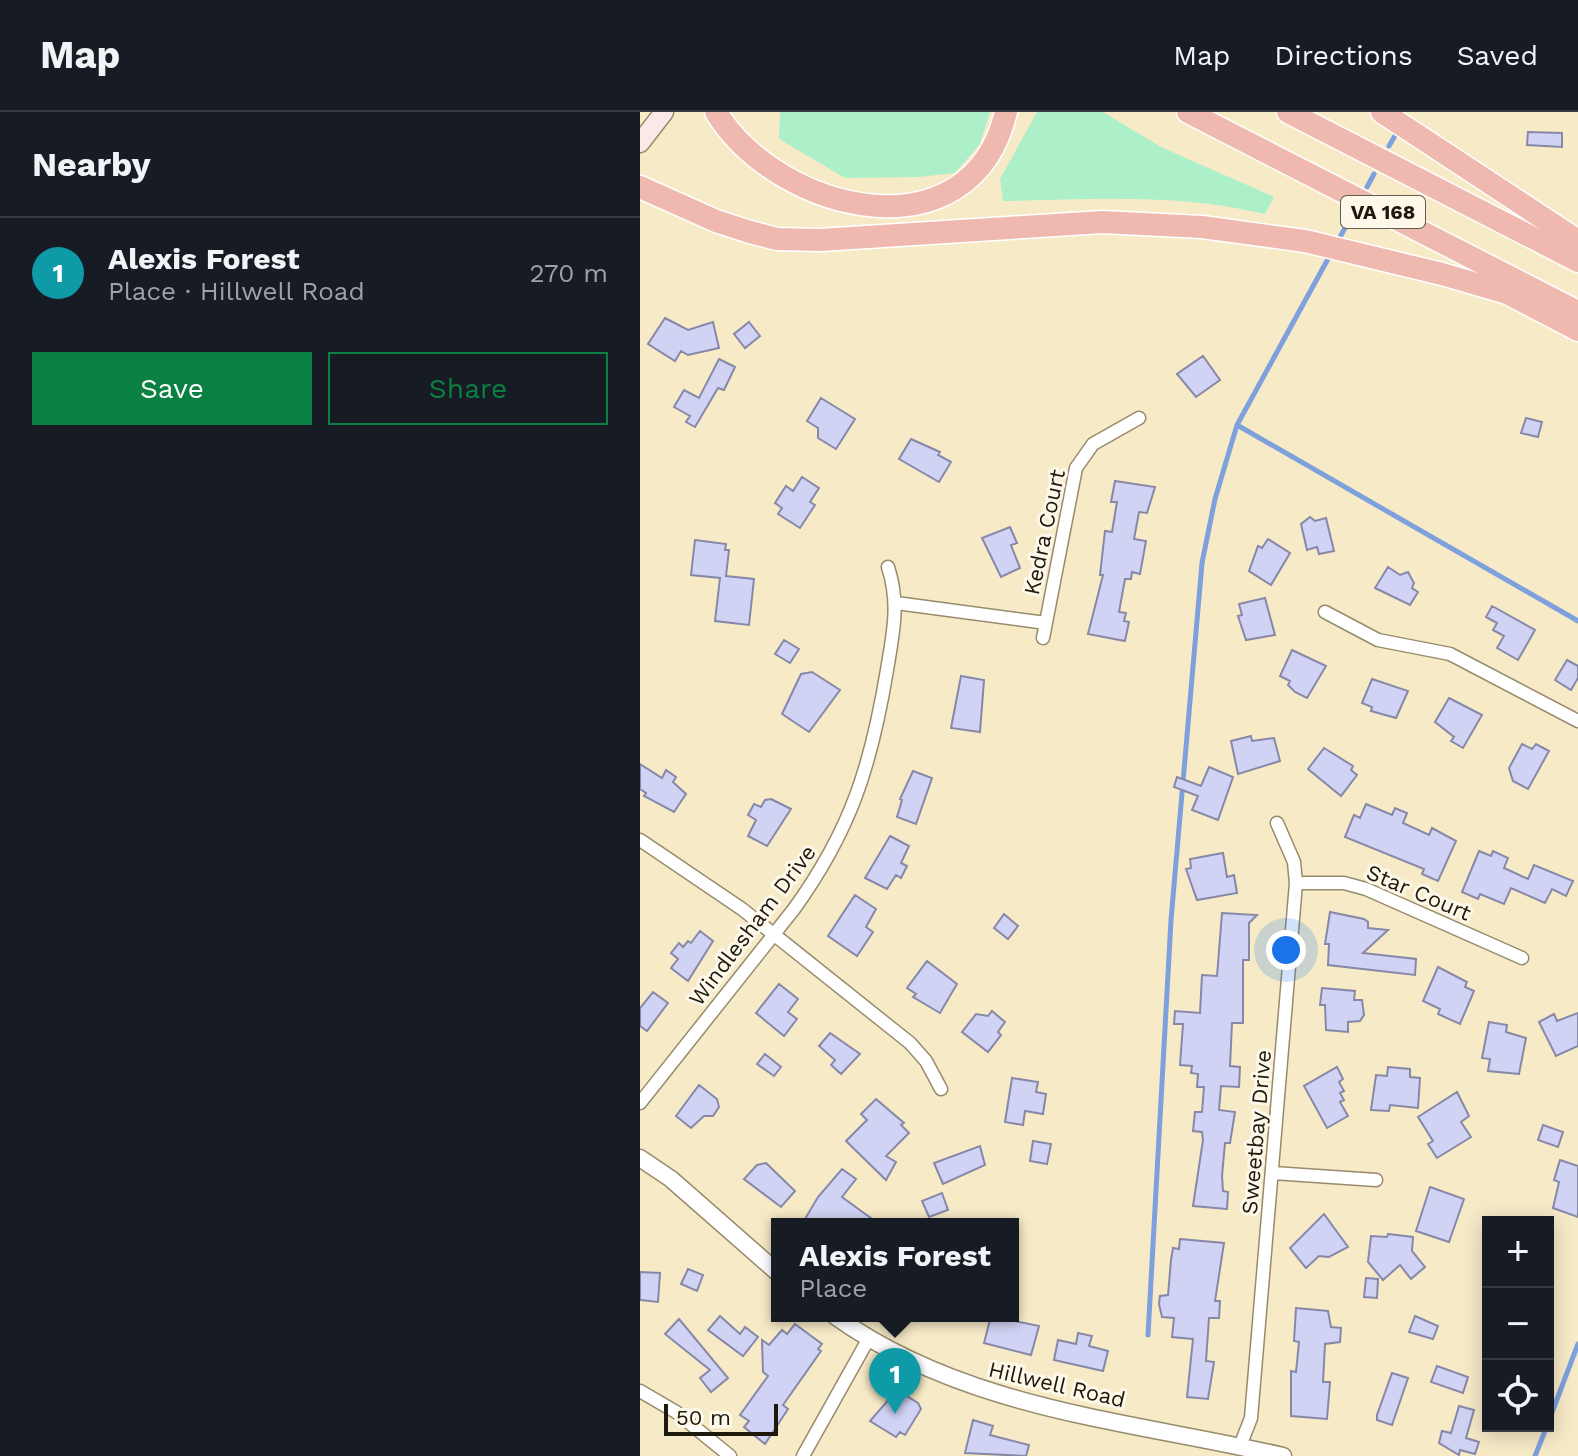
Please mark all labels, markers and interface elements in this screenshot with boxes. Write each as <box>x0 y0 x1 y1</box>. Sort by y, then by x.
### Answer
text: Map <box>40 33 120 77</box>
text: Map <box>1173 39 1230 72</box>
text: Directions <box>1274 39 1413 72</box>
text: Saved <box>1457 39 1538 72</box>
text: Nearby <box>32 144 151 184</box>
road number: VA 168 <box>1341 196 1425 228</box>
text: Alexis Forest <box>108 241 300 276</box>
text: 1 <box>52 258 64 288</box>
text: 270 m <box>529 258 608 288</box>
text: Place · Hillwell Road <box>108 276 365 306</box>
button: Save <box>32 352 312 425</box>
button: Share <box>328 352 608 425</box>
street label: Kedra Court <box>1019 467 1070 597</box>
street label: Windlesham Drive <box>684 840 821 1011</box>
street label: Star Court <box>1363 859 1475 926</box>
your location <box>1266 930 1306 970</box>
street label: Sweetbay Drive <box>1237 1049 1276 1215</box>
map controls <box>1482 1216 1554 1432</box>
button: + <box>1482 1216 1554 1288</box>
popup <box>771 1218 1019 1322</box>
text: Alexis Forest <box>799 1238 991 1273</box>
text: Place <box>799 1273 867 1303</box>
button: − <box>1482 1288 1554 1360</box>
pin: 1 <box>869 1348 921 1414</box>
street label: Hillwell Road <box>986 1357 1128 1412</box>
button: locate <box>1482 1360 1554 1432</box>
scale bar <box>664 1400 778 1436</box>
text: 50 m <box>676 1405 731 1430</box>

